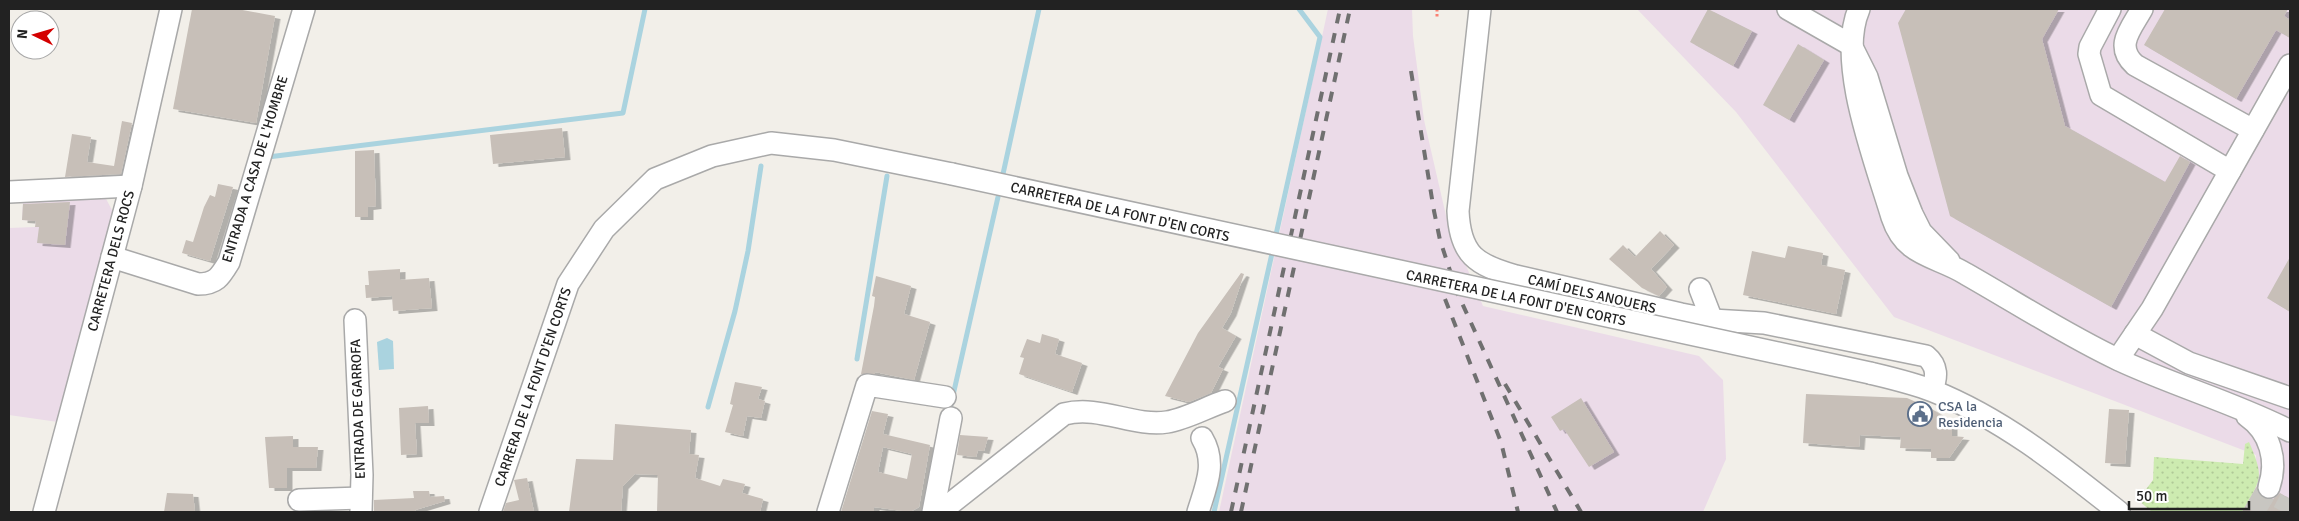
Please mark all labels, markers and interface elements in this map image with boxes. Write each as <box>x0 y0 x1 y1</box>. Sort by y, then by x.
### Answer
north arrow <box>10 10 60 60</box>
text: N <box>14 28 31 40</box>
street label: ENTRADA A CASA DE L'HOMBRE <box>218 73 292 265</box>
street label: CARRETERA DE LA FONT D'EN CORTS <box>1009 178 1231 246</box>
street label: CARRETERA DELS ROCS <box>84 188 138 333</box>
street label: CARRETERA DE LA FONT D'EN CORTS <box>1405 266 1628 330</box>
street label: CAMÍ DELS ANOUERS <box>1526 271 1658 317</box>
street label: CARRERA DE LA FONT D'EN CORTS <box>491 285 575 489</box>
street label: ENTRADA DE GARROFA <box>347 338 369 479</box>
place label: CSA la Residencia <box>1938 398 2003 431</box>
public building icon: CSA la Residencia <box>1907 401 1933 427</box>
scale bar <box>2129 478 2249 510</box>
text: 50 m <box>2136 487 2167 505</box>

